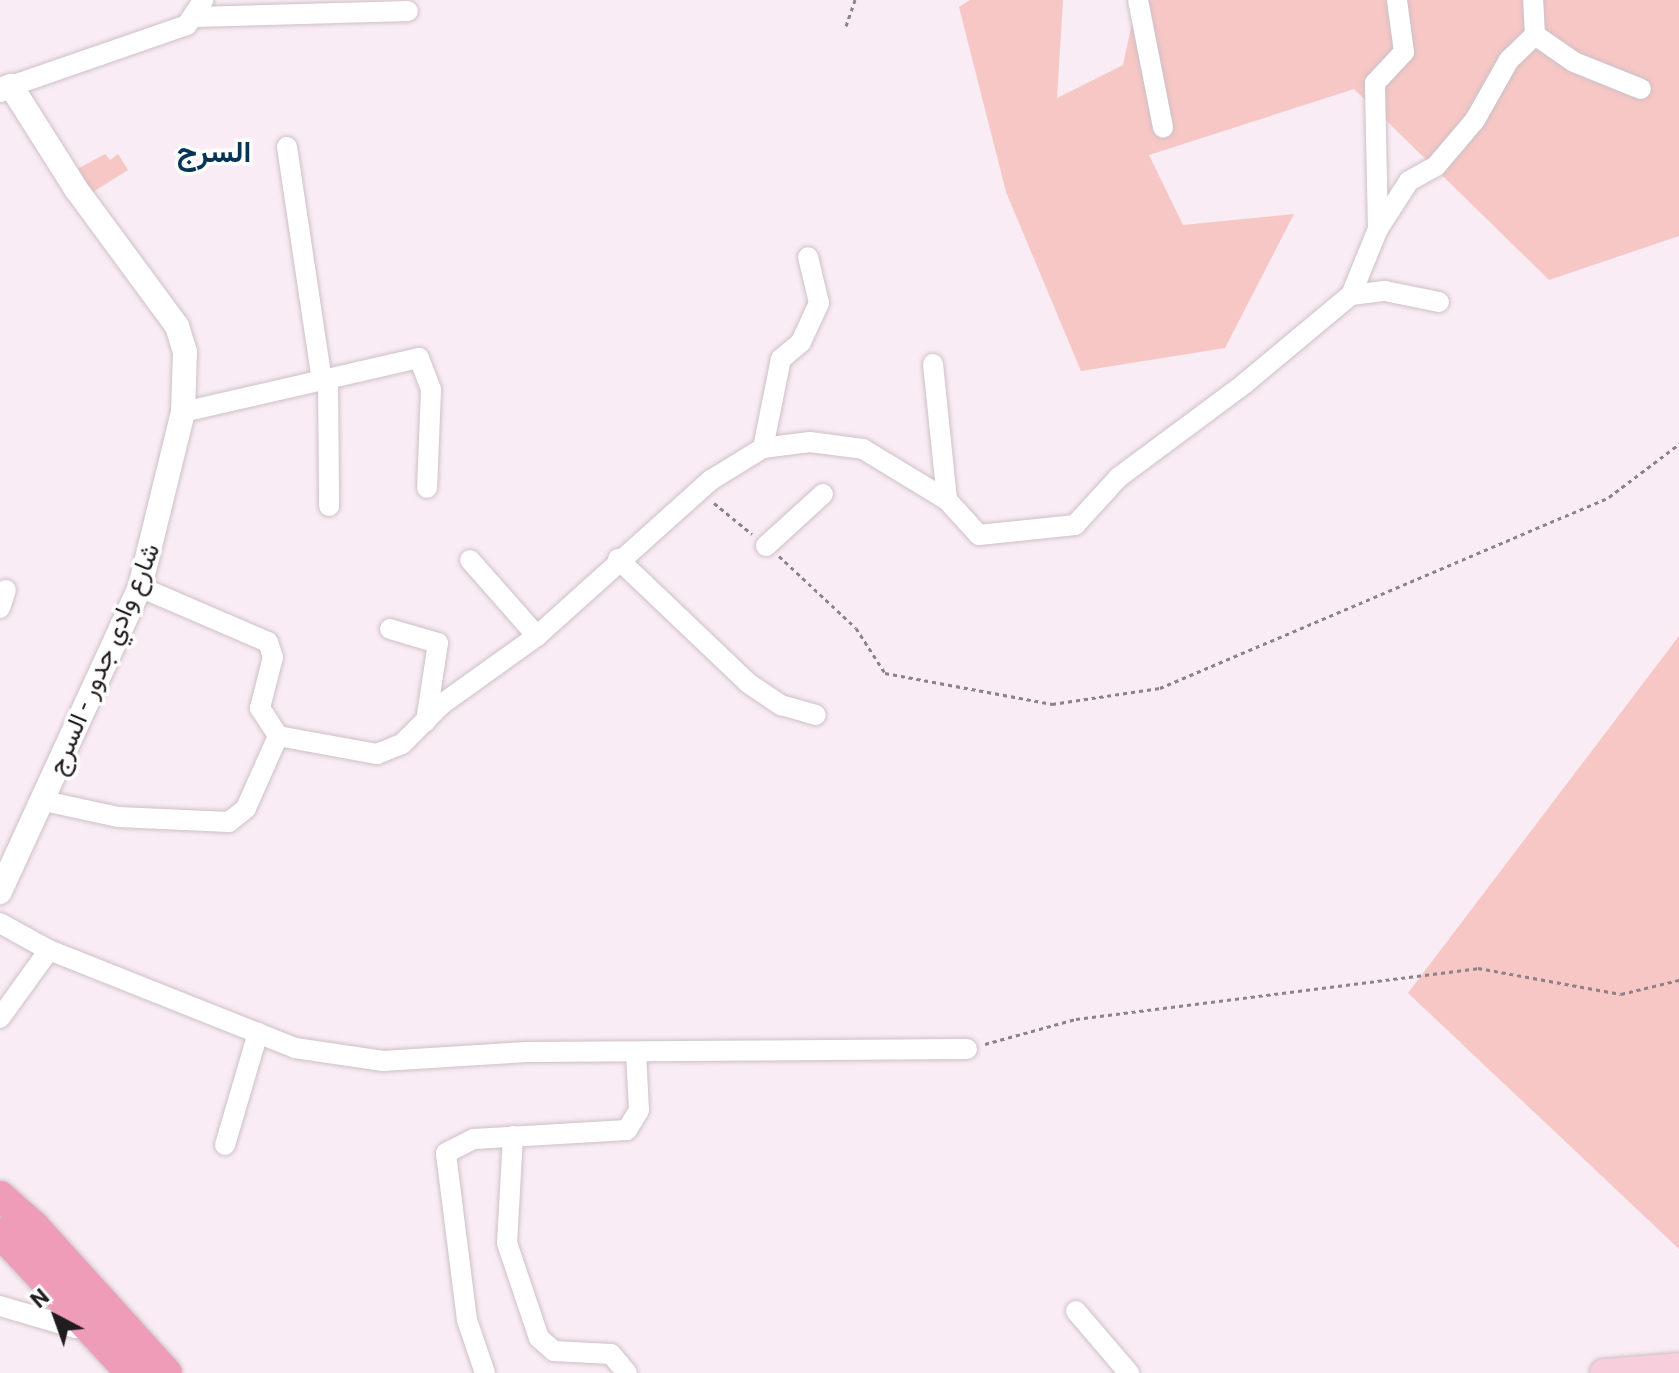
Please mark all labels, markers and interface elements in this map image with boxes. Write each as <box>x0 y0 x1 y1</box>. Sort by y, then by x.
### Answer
district label: السرج <box>177 134 251 170</box>
street label: شارع وادي جدور - السرج <box>41 539 167 779</box>
north arrow <box>16 1277 96 1357</box>
text: N <box>26 1284 54 1313</box>

